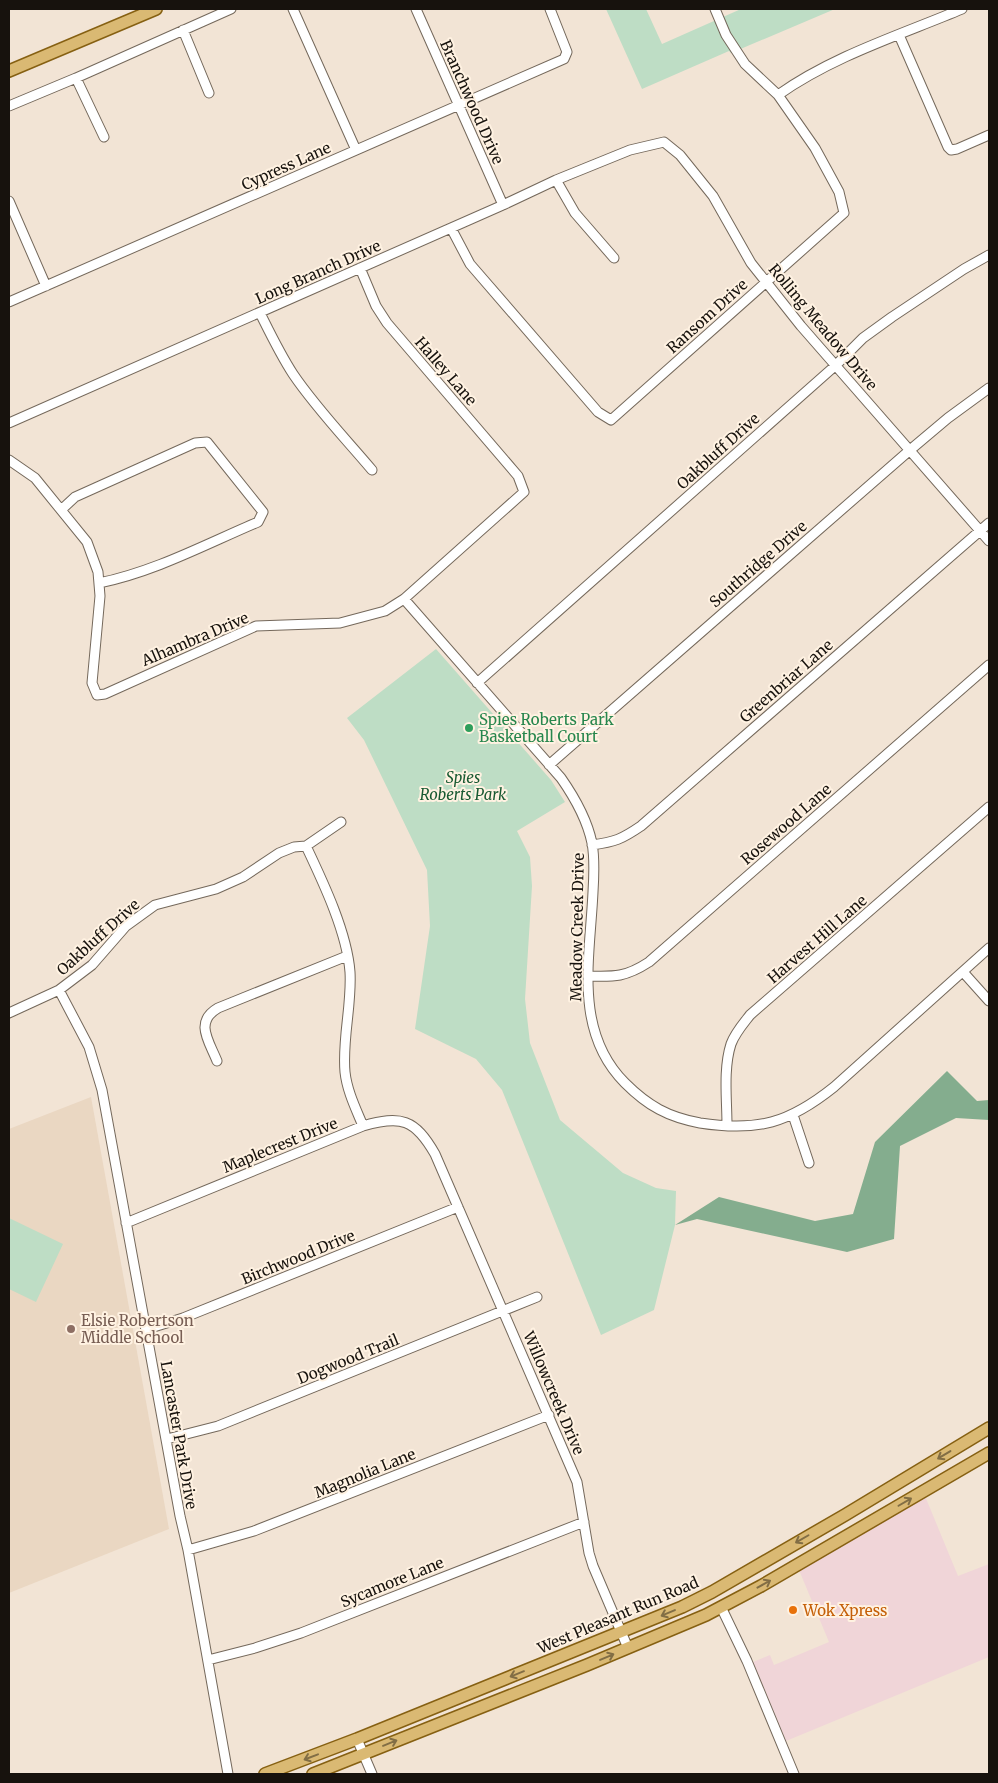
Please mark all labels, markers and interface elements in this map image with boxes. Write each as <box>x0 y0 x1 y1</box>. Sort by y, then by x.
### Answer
street label: Branchwood Drive <box>436 37 508 167</box>
street label: Cypress Lane <box>238 138 334 194</box>
street label: Long Branch Drive <box>253 236 384 308</box>
street label: Rolling Meadow Drive <box>765 260 882 394</box>
street label: Ransom Drive <box>663 275 751 357</box>
street label: Halley Lane <box>411 333 481 409</box>
street label: Oakbluff Drive <box>673 409 763 493</box>
street label: Southridge Drive <box>706 517 811 611</box>
street label: Alhambra Drive <box>138 608 251 670</box>
street label: Greenbriar Lane <box>736 635 837 727</box>
place label: Spies Roberts Park Basketball Court <box>479 710 614 746</box>
marker: Spies Roberts Park Basketball Court <box>463 722 475 734</box>
park label: Spies Roberts Park <box>420 768 507 804</box>
street label: Rosewood Lane <box>737 779 835 868</box>
street label: Meadow Creek Drive <box>566 852 588 1001</box>
street label: Harvest Hill Lane <box>763 891 871 987</box>
street label: Oakbluff Drive <box>53 895 143 979</box>
street label: Maplecrest Drive <box>220 1113 340 1177</box>
street label: Birchwood Drive <box>239 1226 358 1288</box>
place label: Elsie Robertson Middle School <box>81 1311 194 1347</box>
marker: Elsie Robertson Middle School <box>65 1323 77 1335</box>
street label: Willowcreek Drive <box>519 1328 589 1458</box>
street label: Dogwood Trail <box>294 1330 402 1388</box>
street label: Lancaster Park Drive <box>157 1359 201 1511</box>
street label: Magnolia Lane <box>312 1444 419 1502</box>
one-way arrow <box>938 1450 952 1460</box>
one-way arrow <box>897 1497 911 1507</box>
one-way arrow <box>796 1535 810 1545</box>
street label: Sycamore Lane <box>338 1553 447 1611</box>
street label: West Pleasant Run Road <box>534 1572 701 1658</box>
one-way arrow <box>757 1579 772 1589</box>
place label: Wok Xpress <box>802 1601 887 1620</box>
marker: Wok Xpress <box>787 1604 799 1616</box>
one-way arrow <box>661 1608 676 1618</box>
one-way arrow <box>599 1652 614 1661</box>
one-way arrow <box>510 1670 526 1679</box>
one-way arrow <box>383 1738 398 1747</box>
one-way arrow <box>304 1752 319 1762</box>

